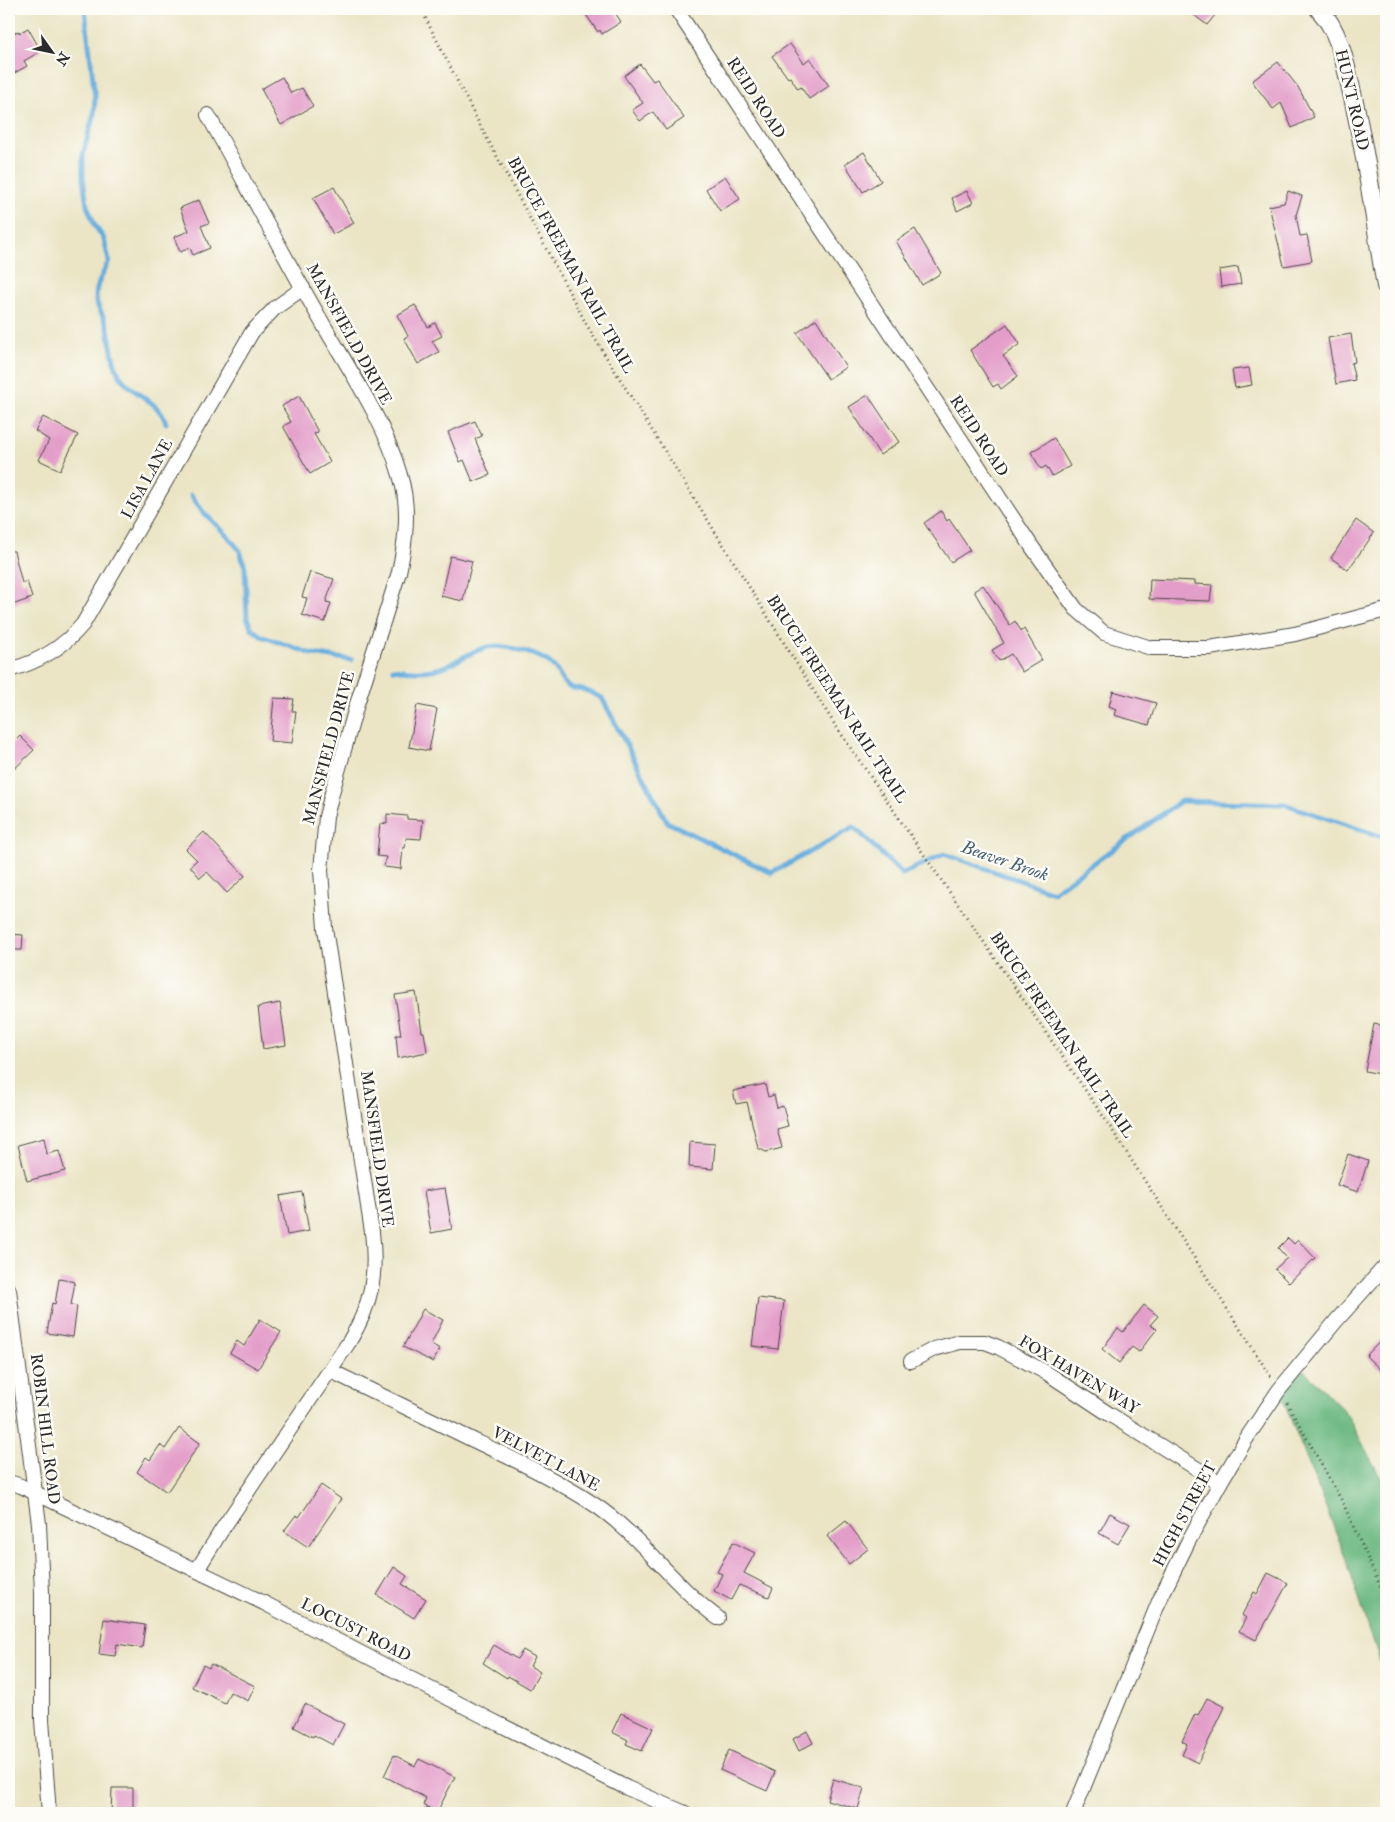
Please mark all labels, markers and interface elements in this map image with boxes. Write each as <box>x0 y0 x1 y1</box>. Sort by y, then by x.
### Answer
north arrow <box>28 28 78 78</box>
street label: HUNT ROAD <box>1331 47 1373 153</box>
text: N <box>52 48 74 69</box>
street label: REID ROAD <box>722 54 790 142</box>
street label: BRUCE FREEMAN RAIL TRAIL <box>503 154 639 377</box>
street label: MANSFIELD DRIVE <box>302 260 396 408</box>
street label: REID ROAD <box>945 392 1013 480</box>
street label: LISA LANE <box>117 435 177 523</box>
street label: BRUCE FREEMAN RAIL TRAIL <box>762 591 912 807</box>
street label: MANSFIELD DRIVE <box>299 669 359 827</box>
water label: Beaver Brook <box>957 835 1052 887</box>
street label: BRUCE FREEMAN RAIL TRAIL <box>986 928 1139 1142</box>
street label: MANSFIELD DRIVE <box>356 1069 398 1229</box>
street label: FOX HAVEN WAY <box>1015 1331 1144 1419</box>
street label: ROBIN HILL ROAD <box>26 1352 64 1506</box>
street label: VELVET LANE <box>489 1422 603 1496</box>
street label: HIGH STREET <box>1149 1458 1221 1570</box>
street label: LOCUST ROAD <box>298 1594 414 1666</box>

